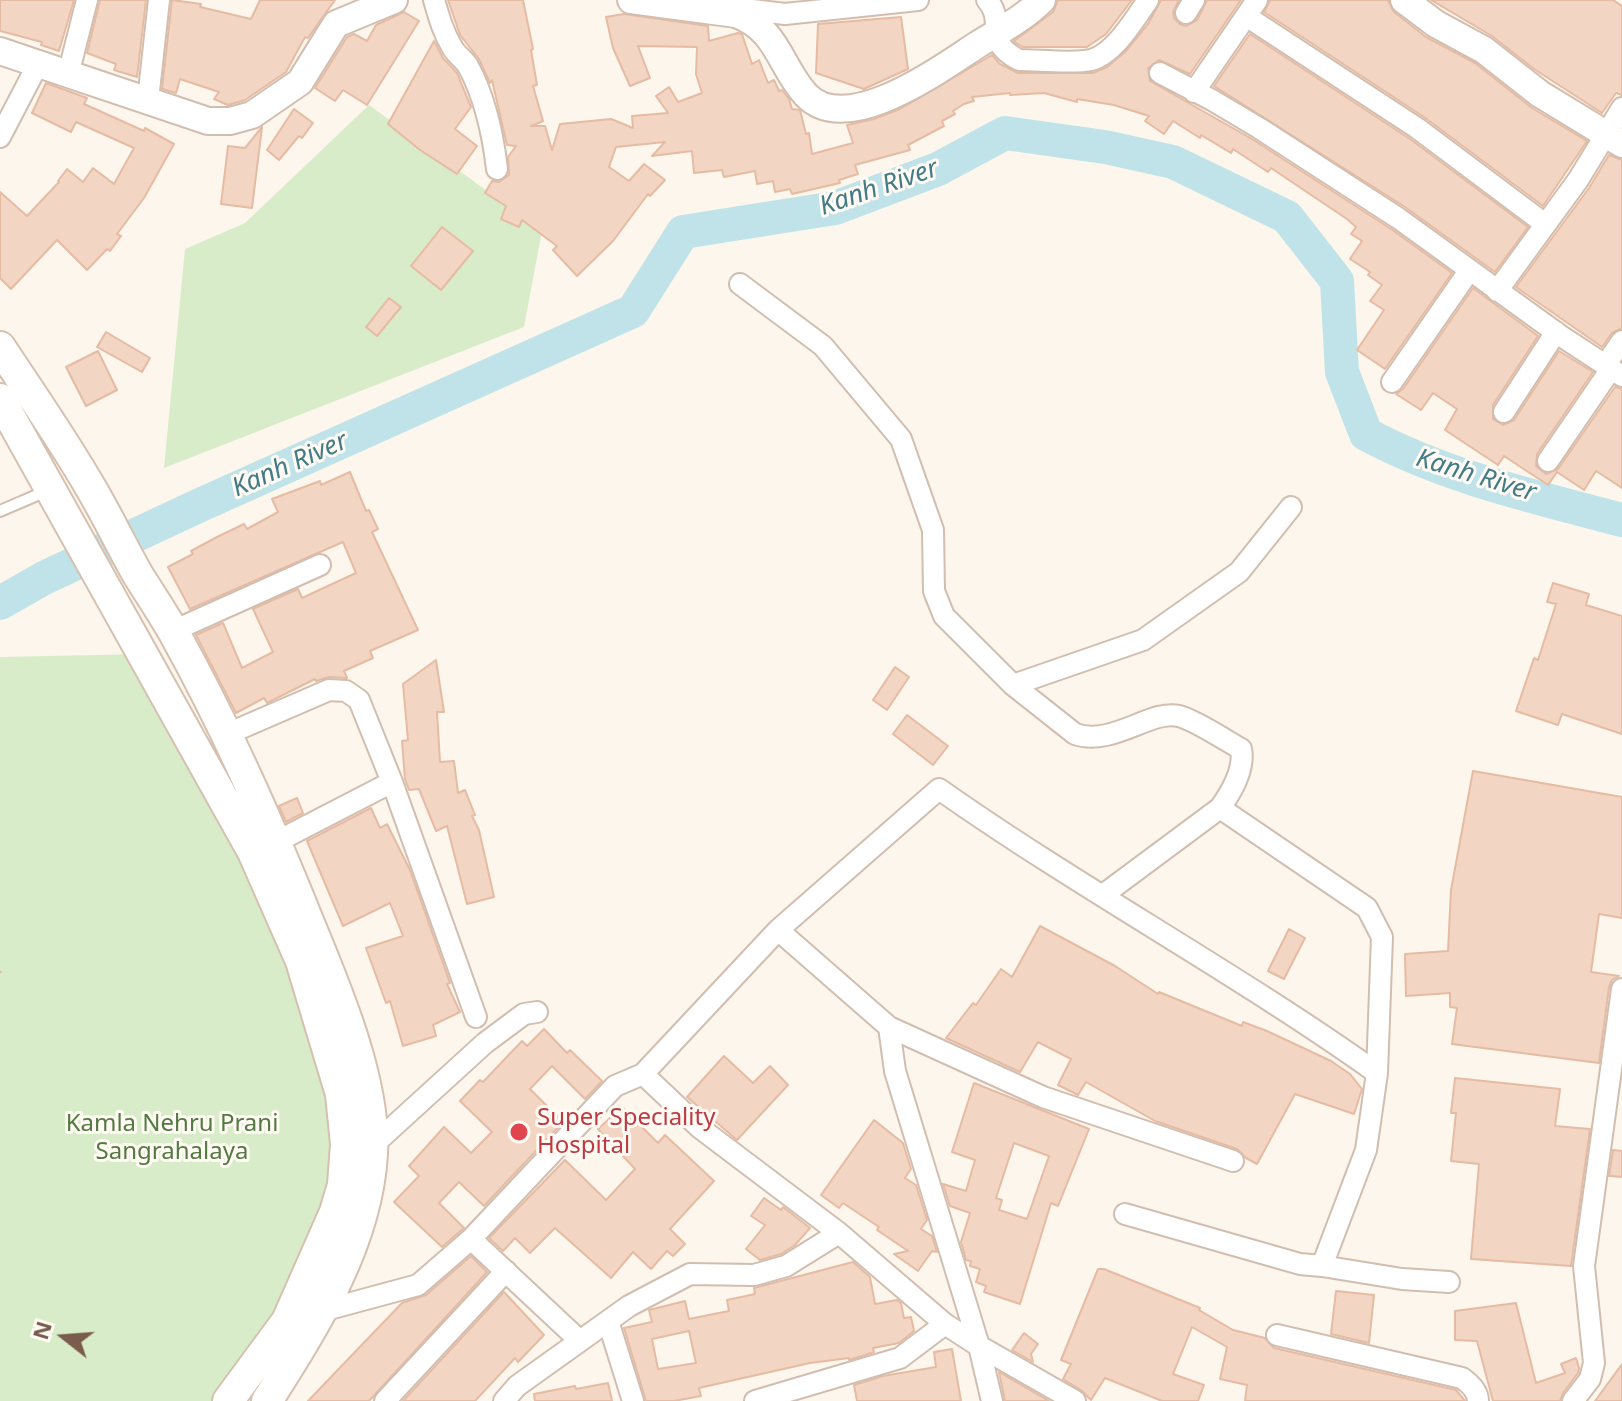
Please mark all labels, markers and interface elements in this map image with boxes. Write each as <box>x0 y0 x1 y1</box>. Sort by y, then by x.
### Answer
water label: Kanh River <box>816 153 942 223</box>
water label: Kanh River <box>227 426 353 504</box>
water label: Kanh River <box>1412 443 1540 509</box>
place label: Super Speciality Hospital <box>537 1104 715 1160</box>
park label: Kamla Nehru Prani Sangrahalaya <box>66 1110 278 1166</box>
marker: Super Speciality Hospital <box>508 1121 530 1143</box>
north arrow <box>24 1297 104 1377</box>
text: N <box>24 1317 58 1343</box>

